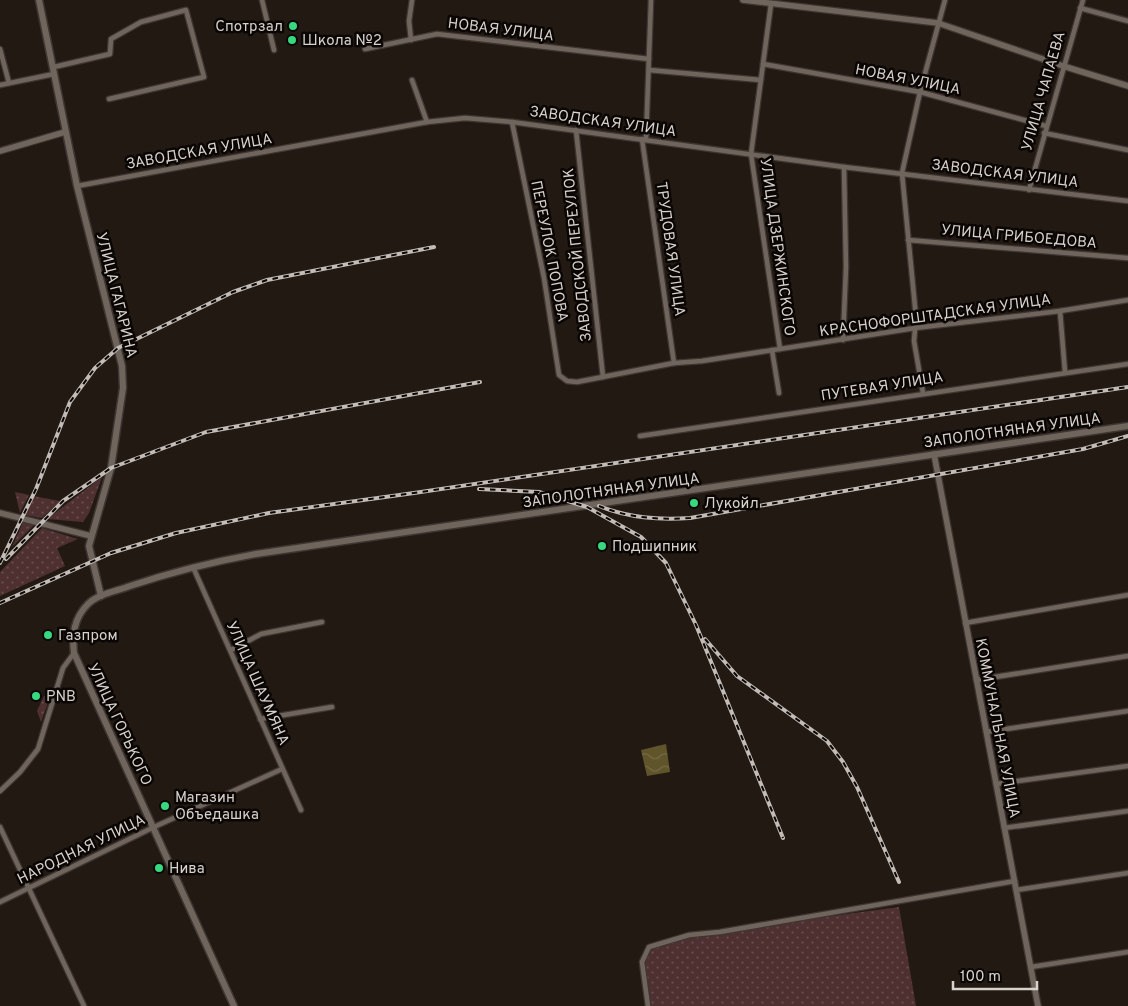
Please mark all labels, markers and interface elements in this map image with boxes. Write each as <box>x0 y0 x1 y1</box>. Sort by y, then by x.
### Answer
street label: НОВАЯ УЛИЦА <box>447 15 555 46</box>
place label: Спотрзал <box>215 18 283 37</box>
marker: Спотрзал <box>287 20 299 32</box>
street label: УЛИЦА ЧАПАЕВА <box>1018 29 1071 153</box>
place label: Школа №2 <box>302 32 382 51</box>
marker: Школа №2 <box>286 34 298 46</box>
street label: НОВАЯ УЛИЦА <box>853 61 962 100</box>
street label: ЗАВОДСКАЯ УЛИЦА <box>528 103 677 142</box>
street label: ЗАВОДСКАЯ УЛИЦА <box>125 130 274 175</box>
street label: ЗАВОДСКАЯ УЛИЦА <box>930 156 1079 193</box>
street label: УЛИЦА ДЗЕРЖИНСКОГО <box>755 157 798 337</box>
street label: ЗАВОДСКОЙ ПЕРЕУЛОК <box>558 167 597 343</box>
street label: ПЕРЕУЛОК ПОПОВА <box>525 179 572 324</box>
street label: ТРУДОВАЯ УЛИЦА <box>651 181 688 318</box>
street label: УЛИЦА ГРИБОЕДОВА <box>940 221 1097 254</box>
street label: УЛИЦА ГАГАРИНА <box>91 231 140 360</box>
street label: КРАСНОФОРШТАДСКАЯ УЛИЦА <box>818 291 1052 342</box>
street label: ПУТЕВАЯ УЛИЦА <box>820 368 945 407</box>
street label: ЗАПОЛОТНЯНАЯ УЛИЦА <box>922 410 1102 453</box>
street label: ЗАПОЛОТНЯНАЯ УЛИЦА <box>521 470 701 513</box>
place label: Лукойл <box>704 495 759 514</box>
marker: Лукойл <box>688 497 700 509</box>
place label: Подшипник <box>612 538 697 557</box>
marker: Подшипник <box>596 540 608 552</box>
street label: УЛИЦА ШАУМЯНА <box>221 619 293 749</box>
place label: Газпром <box>58 627 118 646</box>
marker: Газпром <box>42 629 54 641</box>
street label: КОММУНАЛЬНАЯ УЛИЦА <box>970 637 1023 820</box>
street label: УЛИЦА ГОРЬКОГО <box>82 660 155 789</box>
place label: PNB <box>46 688 76 707</box>
marker: PNB <box>30 690 42 702</box>
place label: Магазин Объедашка <box>175 789 259 825</box>
marker: Магазин Объедашка <box>159 800 171 812</box>
street label: НАРОДНАЯ УЛИЦА <box>14 811 149 890</box>
place label: Нива <box>169 860 205 879</box>
marker: Нива <box>153 862 165 874</box>
scale bar <box>953 958 1037 990</box>
text: 100 m <box>960 968 1001 987</box>

